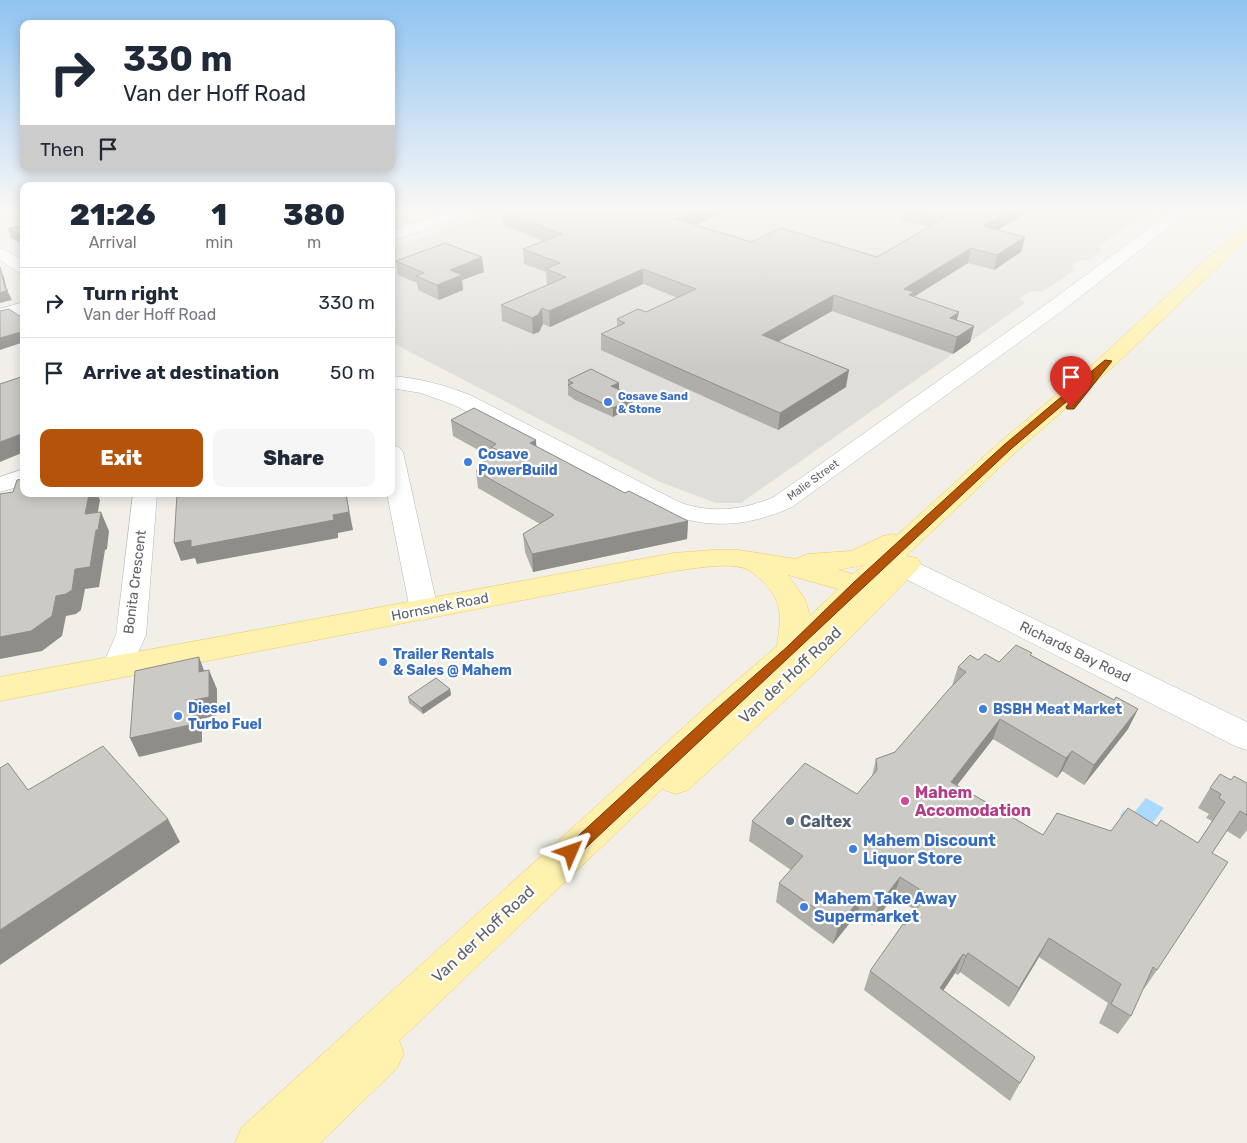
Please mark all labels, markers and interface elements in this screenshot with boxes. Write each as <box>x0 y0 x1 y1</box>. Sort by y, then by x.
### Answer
text: 330 m <box>123 38 232 80</box>
icon: right <box>40 40 105 105</box>
text: Van der Hoff Road <box>123 80 306 107</box>
icon: arrive <box>94 135 122 163</box>
text: Then <box>40 138 84 161</box>
text: 21:26 <box>70 197 156 233</box>
text: 1 <box>211 197 227 233</box>
text: 380 <box>283 197 345 233</box>
text: Arrival <box>89 233 137 252</box>
text: min <box>205 233 233 252</box>
text: m <box>307 233 321 252</box>
text: Turn right <box>83 282 178 305</box>
icon: right <box>40 289 68 317</box>
text: 330 m <box>319 291 375 314</box>
text: Van der Hoff Road <box>83 305 216 324</box>
pin <box>1050 356 1092 407</box>
icon: arrive <box>40 359 68 387</box>
text: Arrive at destination <box>83 361 279 384</box>
text: 50 m <box>330 361 375 384</box>
icon: arrive <box>1057 363 1085 391</box>
place label: Cosave Sand & Stone <box>618 390 688 416</box>
marker: Cosave Sand & Stone <box>602 396 614 408</box>
button: Exit <box>40 429 203 487</box>
button: Share <box>213 429 375 487</box>
place label: Cosave PowerBuild <box>478 446 558 479</box>
marker: Cosave PowerBuild <box>462 456 474 468</box>
street label: Malie Street <box>785 456 842 503</box>
street label: Bonita Crescent <box>120 528 150 635</box>
street label: Hornsnek Road <box>390 589 490 625</box>
street label: Richards Bay Road <box>1017 618 1133 686</box>
street label: Van der Hoff Road <box>735 623 845 727</box>
place label: Trailer Rentals & Sales @ Mahem <box>393 646 512 679</box>
marker: Trailer Rentals & Sales @ Mahem <box>377 656 389 668</box>
place label: Diesel Turbo Fuel <box>188 700 262 733</box>
place label: BSBH Meat Market <box>993 701 1122 718</box>
marker: BSBH Meat Market <box>977 703 989 715</box>
marker: Diesel Turbo Fuel <box>172 710 184 722</box>
place label: Mahem Accomodation <box>915 783 1031 820</box>
marker: Mahem Accomodation <box>899 795 911 807</box>
place label: Caltex <box>800 812 852 831</box>
marker: Caltex <box>784 815 796 827</box>
position arrow <box>544 825 596 877</box>
place label: Mahem Discount Liquor Store <box>863 831 996 868</box>
marker: Mahem Discount Liquor Store <box>847 843 859 855</box>
street label: Van der Hoff Road <box>428 882 538 986</box>
place label: Mahem Take Away Supermarket <box>814 889 957 926</box>
marker: Mahem Take Away Supermarket <box>798 901 810 913</box>

